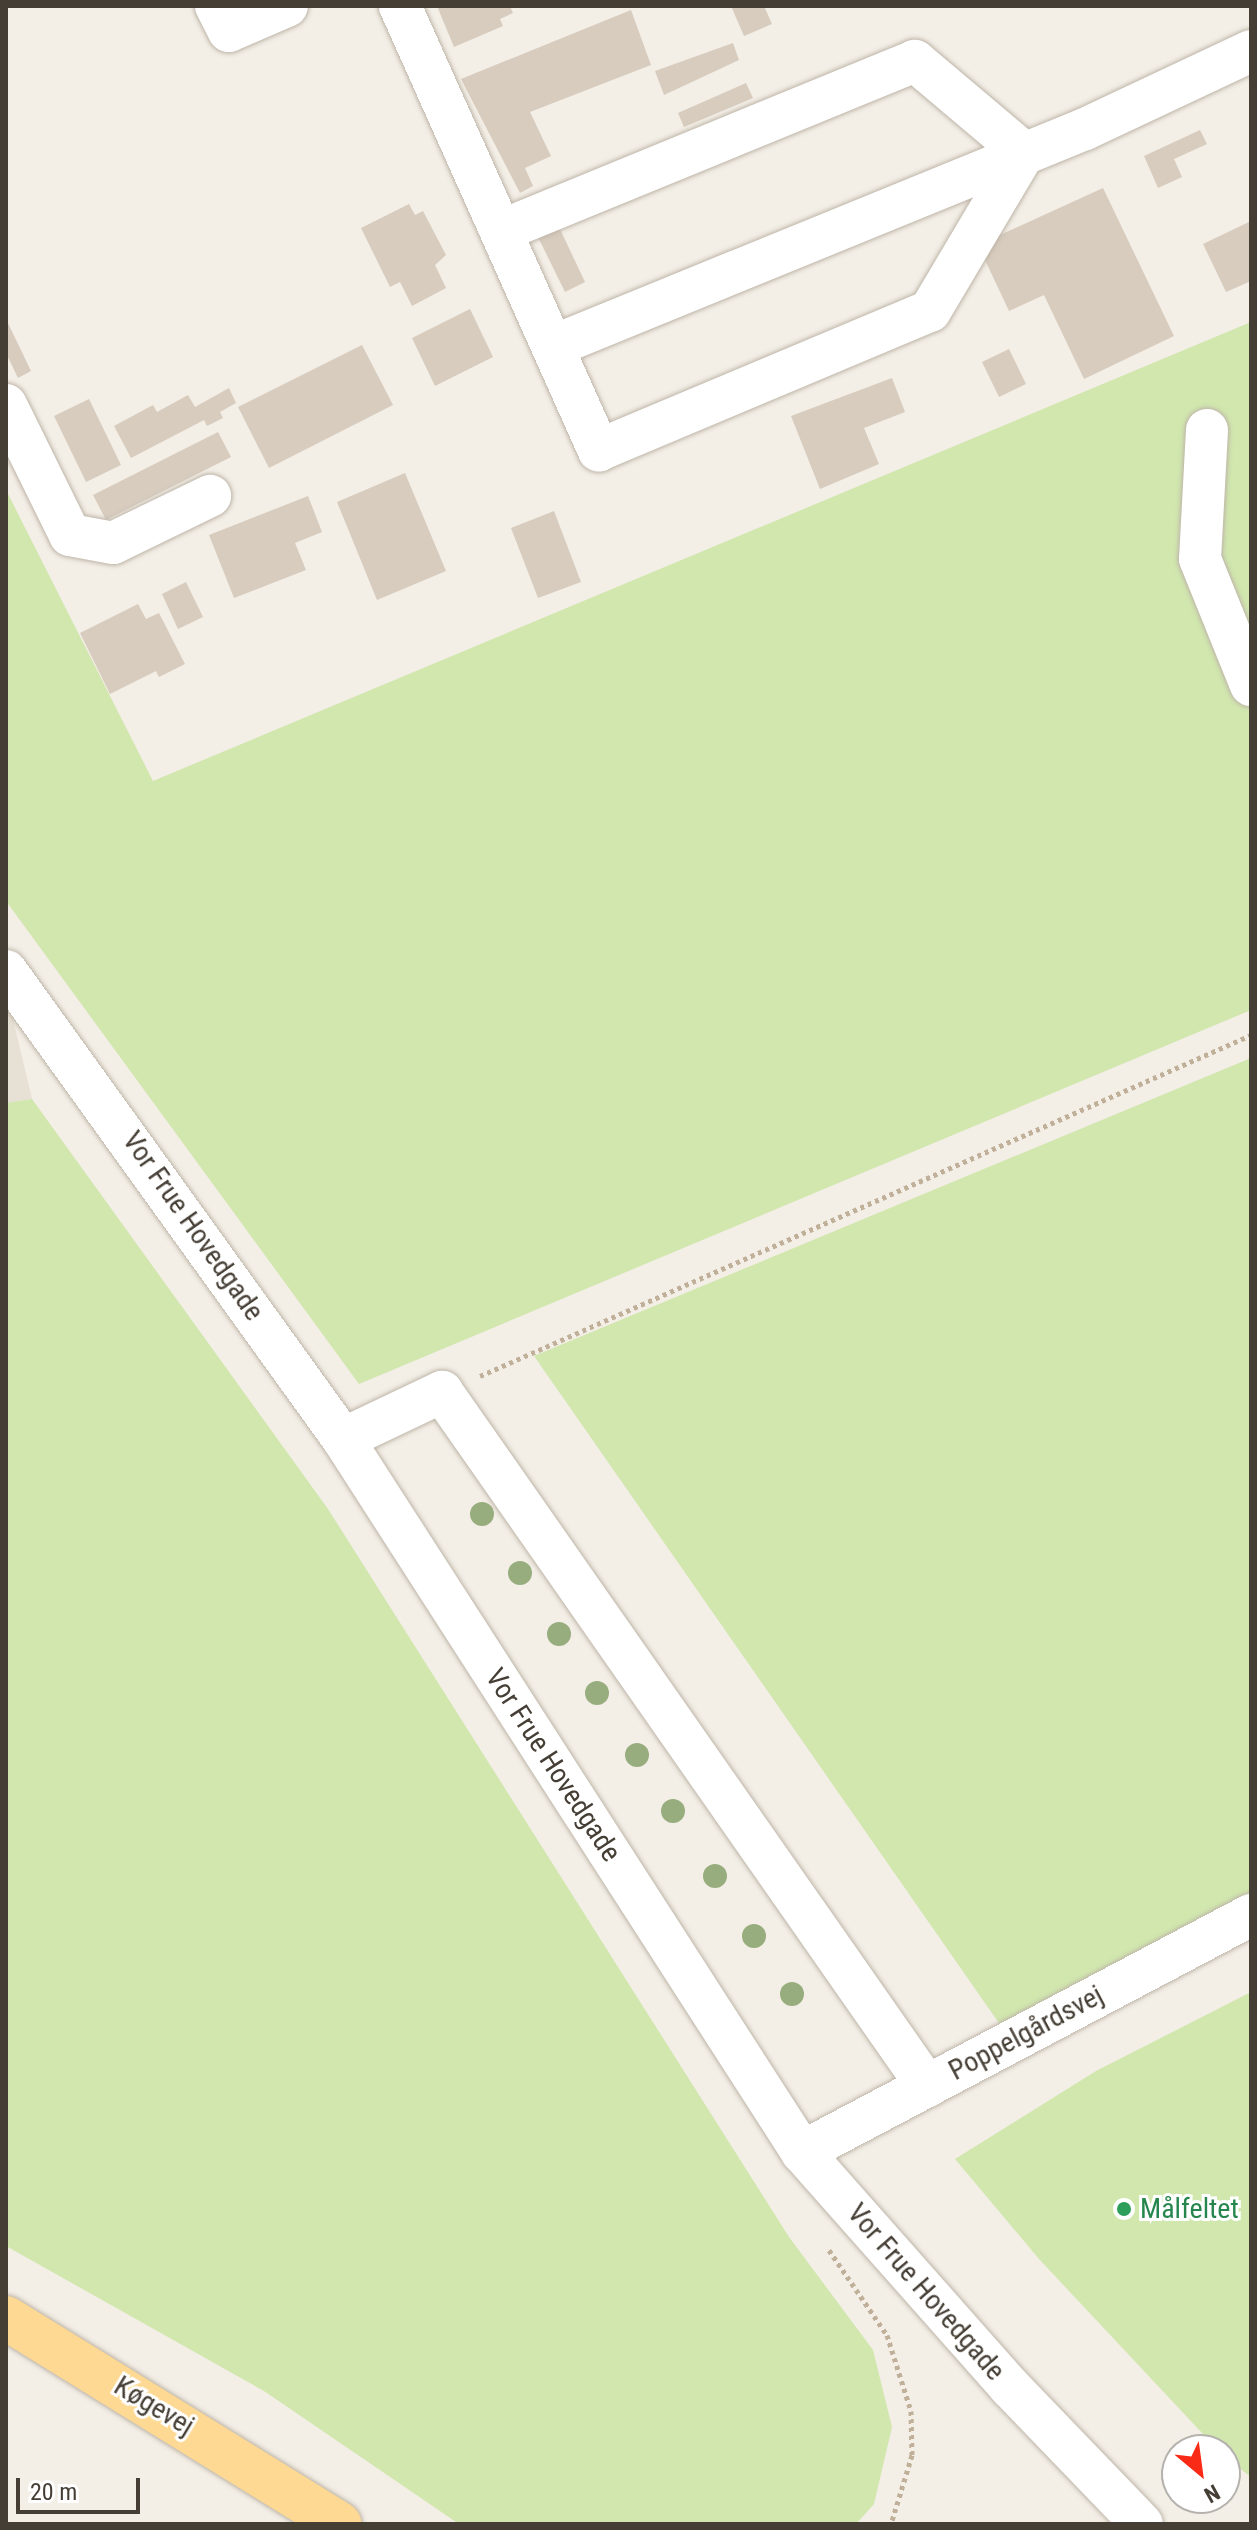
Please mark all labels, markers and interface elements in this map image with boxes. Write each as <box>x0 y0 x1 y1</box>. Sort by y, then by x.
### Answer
street label: Vor Frue Hovedgade <box>115 1125 271 1327</box>
street label: Vor Frue Hovedgade <box>478 1662 628 1868</box>
street label: Poppelgårdsvej <box>943 1978 1109 2088</box>
place label: Målfeltet <box>1140 2192 1239 2226</box>
street label: Vor Frue Hovedgade <box>840 2197 1012 2387</box>
marker: Målfeltet <box>1115 2200 1133 2218</box>
street label: Køgevej <box>108 2369 200 2443</box>
north arrow <box>1161 2434 1241 2514</box>
scale bar <box>20 2462 144 2512</box>
text: 20 m <box>30 2478 77 2506</box>
text: N <box>1200 2479 1224 2508</box>

